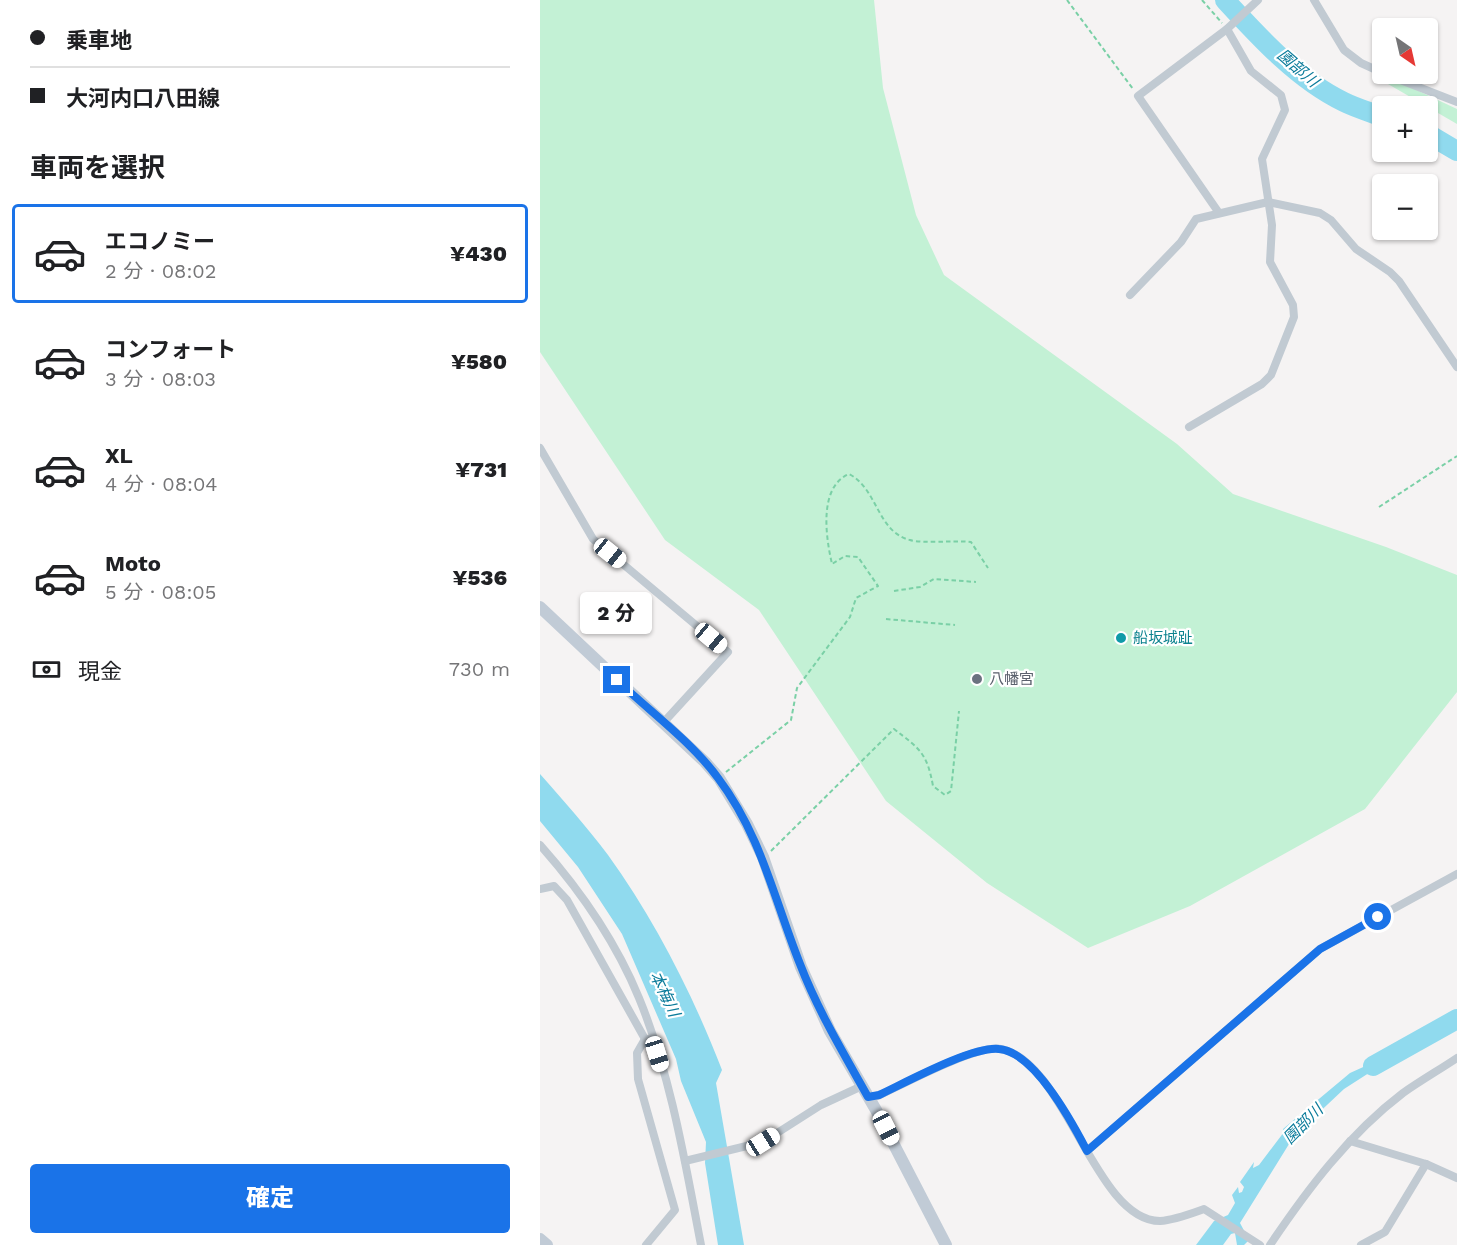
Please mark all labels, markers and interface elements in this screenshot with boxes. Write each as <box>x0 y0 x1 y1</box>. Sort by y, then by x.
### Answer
north arrow <box>1372 18 1438 84</box>
map controls <box>1372 18 1438 240</box>
text: 乗車地 <box>66 28 132 53</box>
water label: 園部川 <box>1274 45 1324 92</box>
text: 大河内口八田線 <box>66 86 220 111</box>
button: + <box>1372 96 1438 162</box>
text: 車両を選択 <box>30 152 165 184</box>
button: − <box>1372 174 1438 240</box>
icon: car <box>33 227 87 281</box>
text: エコノミー <box>105 229 215 254</box>
text: ¥430 <box>450 241 507 266</box>
text: 2 分 · 08:02 <box>105 259 216 283</box>
icon: car <box>33 335 87 389</box>
text: コンフォート <box>105 337 236 362</box>
text: ¥580 <box>451 349 507 374</box>
text: 3 分 · 08:03 <box>105 367 216 391</box>
icon: car <box>33 443 87 497</box>
text: XL <box>105 443 133 468</box>
text: ¥731 <box>455 457 507 482</box>
text: 4 分 · 08:04 <box>105 472 218 496</box>
car <box>590 535 630 571</box>
icon: car <box>33 551 87 605</box>
text: Moto <box>105 551 161 576</box>
text: ¥536 <box>452 565 507 590</box>
text: 5 分 · 08:05 <box>105 580 216 604</box>
callout: 2 分 <box>581 593 653 635</box>
text: 2 分 <box>597 601 635 625</box>
car <box>691 620 731 656</box>
place label: 船坂城趾 <box>1133 629 1193 647</box>
marker: 船坂城趾 <box>1114 631 1128 645</box>
icon: cash <box>30 653 63 686</box>
text: 730 m <box>449 657 510 681</box>
text: 現金 <box>78 659 122 684</box>
route end <box>603 666 630 693</box>
place label: 八幡宮 <box>989 670 1034 688</box>
marker: 八幡宮 <box>970 672 984 686</box>
route start <box>1364 903 1391 930</box>
water label: 本梅川 <box>646 968 685 1022</box>
car <box>643 1034 671 1074</box>
water label: 園部川 <box>1279 1099 1328 1148</box>
car <box>870 1108 902 1148</box>
car <box>743 1125 783 1159</box>
button: 確定 <box>30 1164 510 1233</box>

